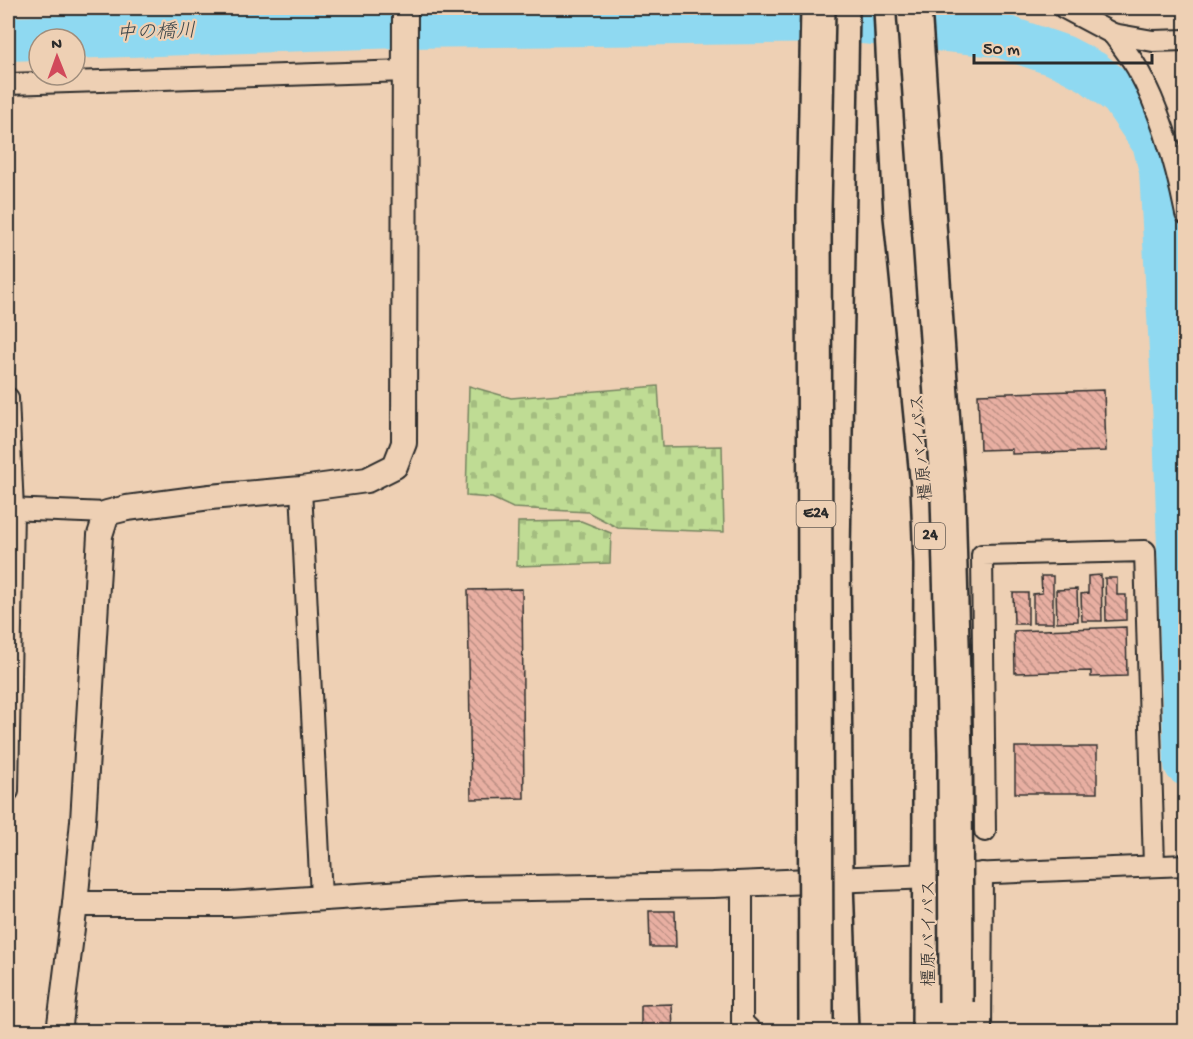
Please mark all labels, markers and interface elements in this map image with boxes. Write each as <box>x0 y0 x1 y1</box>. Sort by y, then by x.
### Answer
water label: 中の橋川 <box>116 19 196 47</box>
north arrow <box>27 27 87 87</box>
scale bar <box>974 27 1152 65</box>
text: N <box>51 36 63 55</box>
text: 50 m <box>983 40 1020 61</box>
street label: 橿原バイパス <box>907 392 938 502</box>
road number: E24 <box>796 501 836 527</box>
road number: 24 <box>915 523 945 549</box>
street label: 橿原バイパス <box>919 879 941 987</box>

